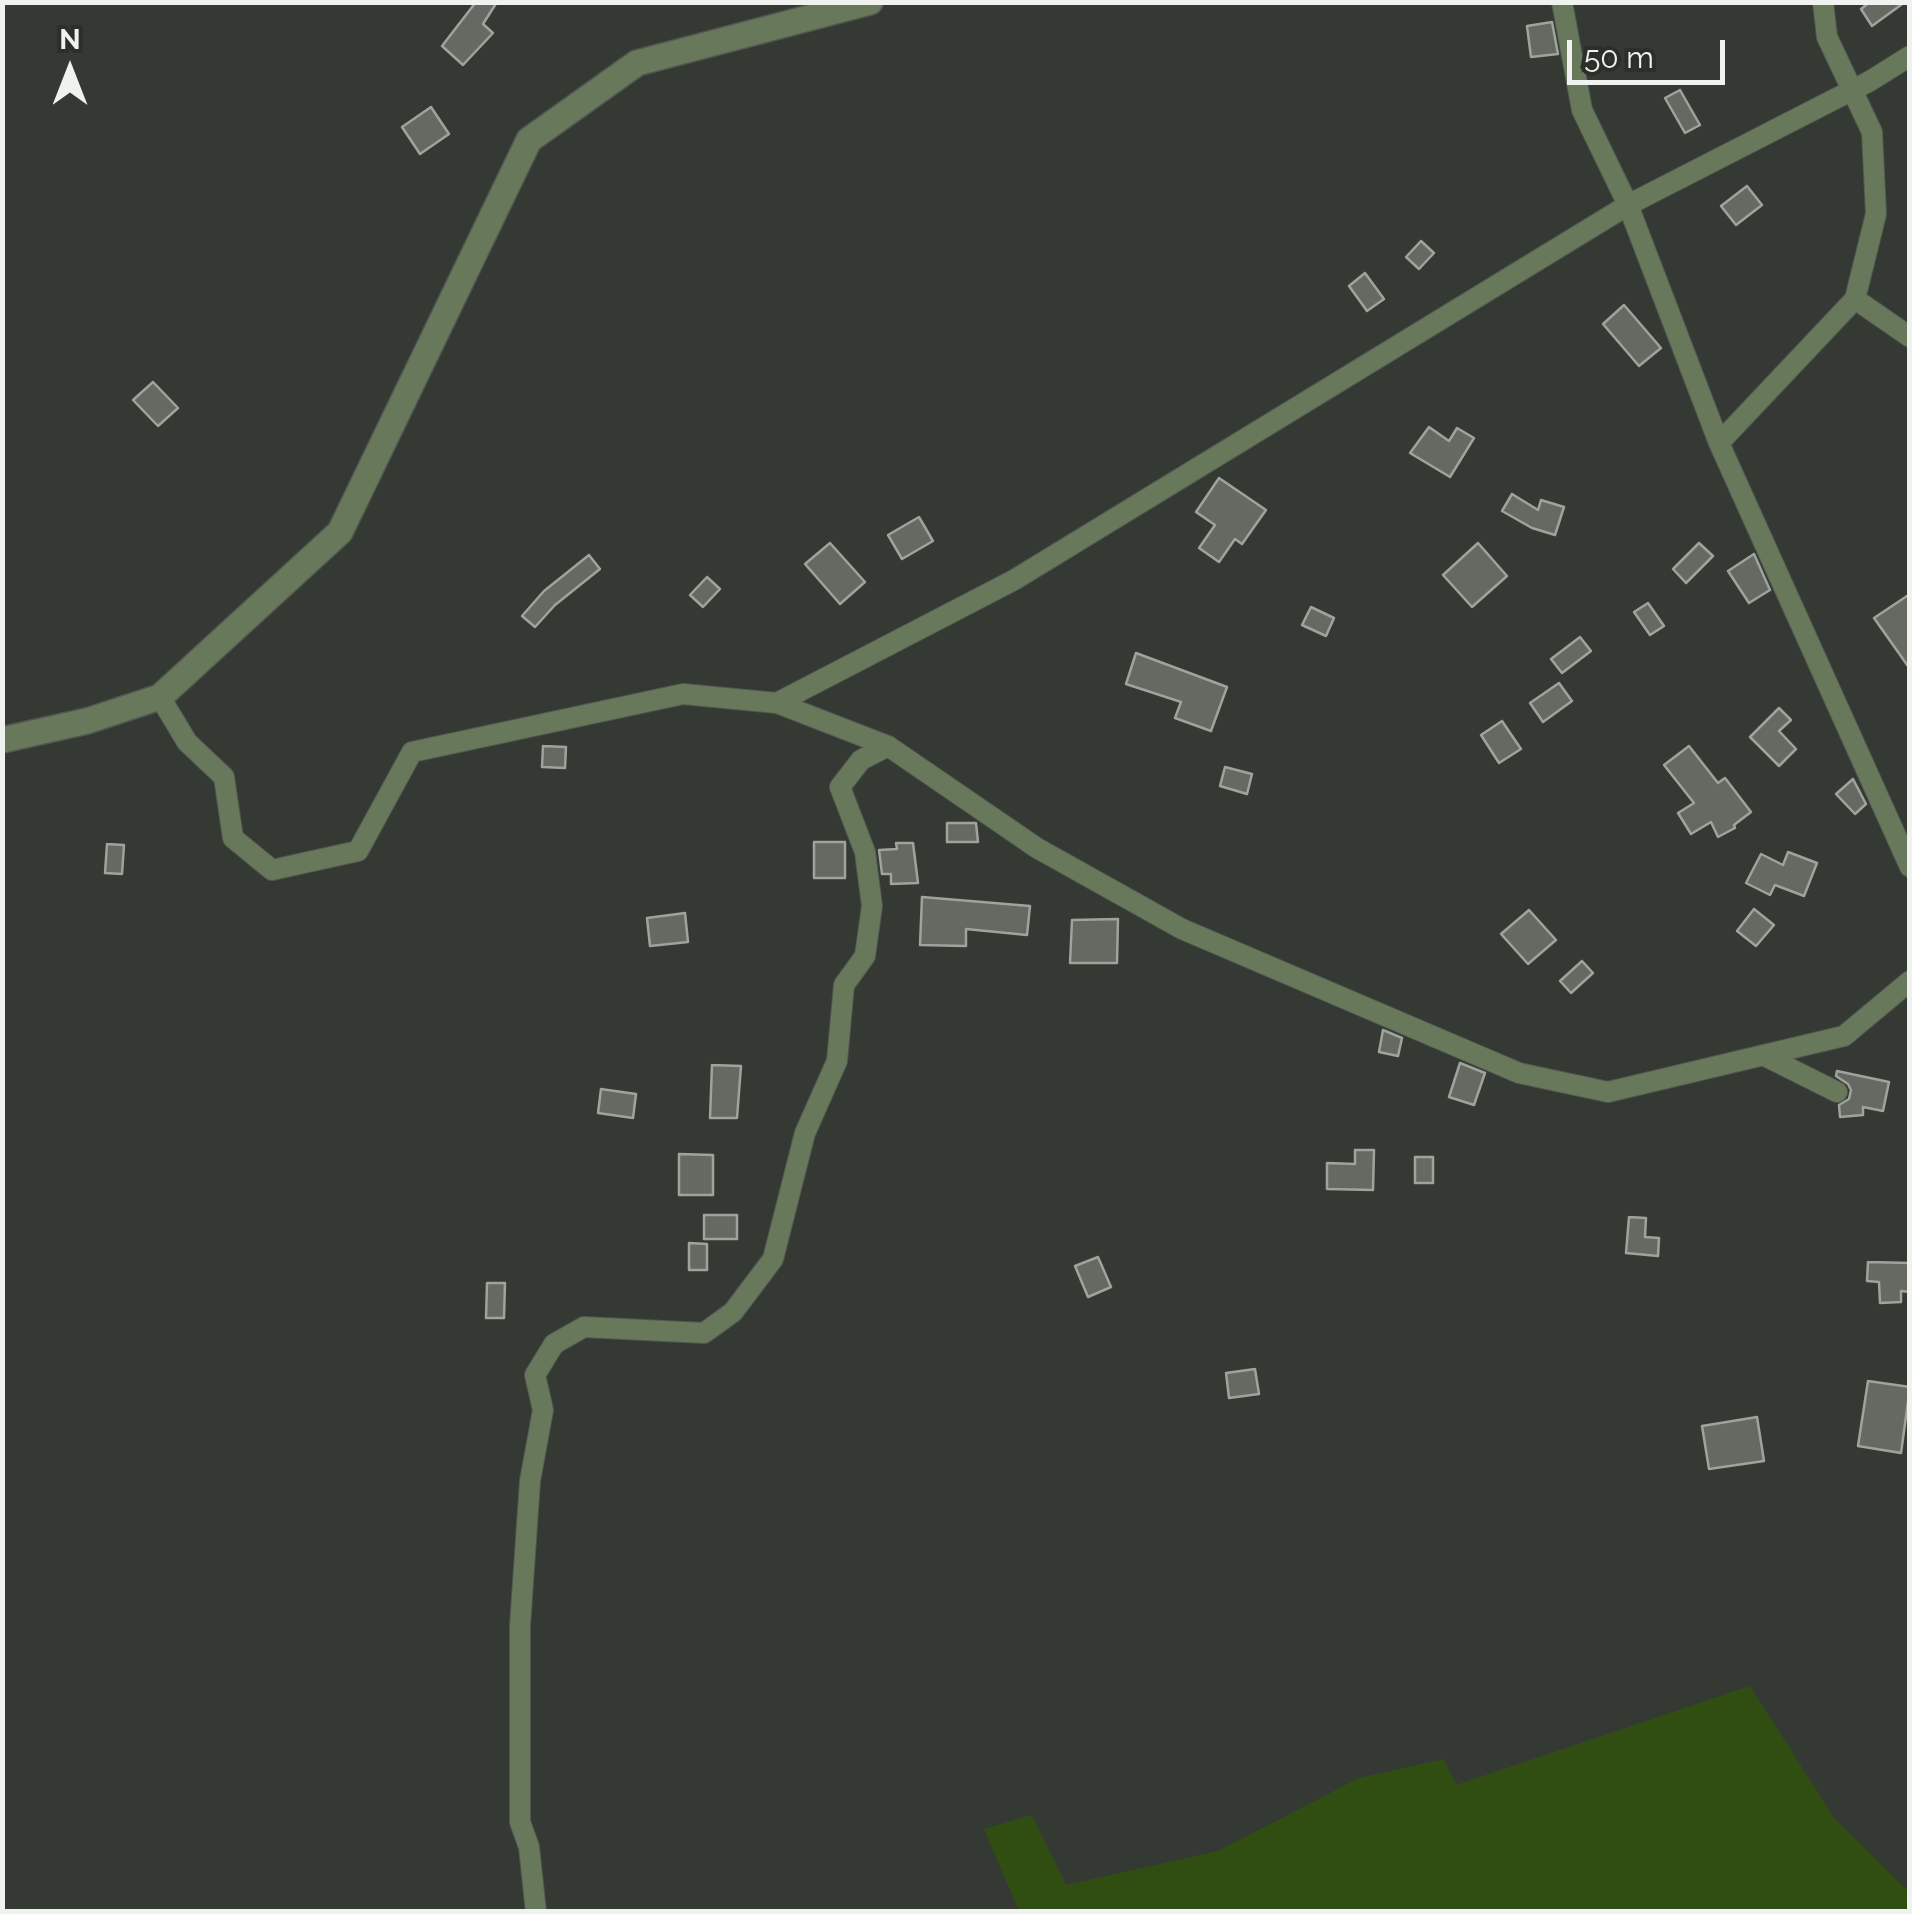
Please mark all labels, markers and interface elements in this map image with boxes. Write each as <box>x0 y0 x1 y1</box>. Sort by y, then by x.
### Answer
north arrow <box>20 20 120 120</box>
scale bar <box>1572 20 1730 82</box>
text: N <box>59 23 81 56</box>
text: 50 m <box>1584 40 1654 75</box>

